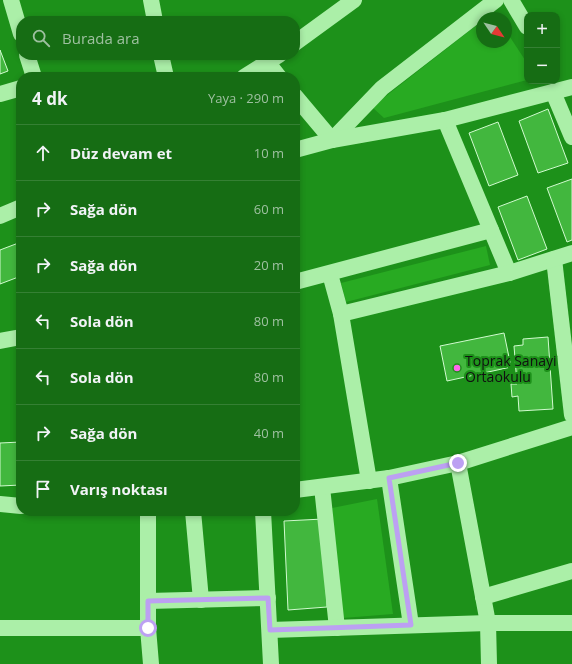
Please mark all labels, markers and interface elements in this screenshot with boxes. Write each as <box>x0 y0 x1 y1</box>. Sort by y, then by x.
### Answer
north arrow <box>476 12 512 48</box>
map controls <box>524 12 560 84</box>
button: + <box>524 12 560 48</box>
search box <box>16 16 300 60</box>
icon: search <box>30 27 52 49</box>
text: Burada ara <box>62 28 140 48</box>
button: − <box>524 48 560 84</box>
text: 4 dk <box>32 87 67 110</box>
text: Yaya · 290 m <box>208 89 284 107</box>
icon: ahead <box>32 142 54 164</box>
text: Düz devam et <box>70 143 172 163</box>
text: 10 m <box>254 144 284 162</box>
icon: right <box>32 198 54 220</box>
text: Sağa dön <box>70 199 137 219</box>
text: 60 m <box>254 200 284 218</box>
icon: right <box>32 254 54 276</box>
text: Sağa dön <box>70 255 137 275</box>
text: 20 m <box>254 256 284 274</box>
icon: left <box>32 310 54 332</box>
text: Sola dön <box>70 311 134 331</box>
text: 80 m <box>254 312 284 330</box>
place label: Toprak Sanayi Ortaokulu <box>465 351 557 386</box>
marker: Toprak Sanayi Ortaokulu <box>452 363 462 373</box>
icon: left <box>32 366 54 388</box>
text: Sola dön <box>70 367 134 387</box>
text: 80 m <box>254 368 284 386</box>
icon: right <box>32 422 54 444</box>
text: Sağa dön <box>70 423 137 443</box>
text: 40 m <box>254 424 284 442</box>
route end <box>449 454 467 472</box>
icon: arrive <box>32 478 54 500</box>
text: Varış noktası <box>70 479 168 499</box>
route start <box>139 619 157 637</box>

